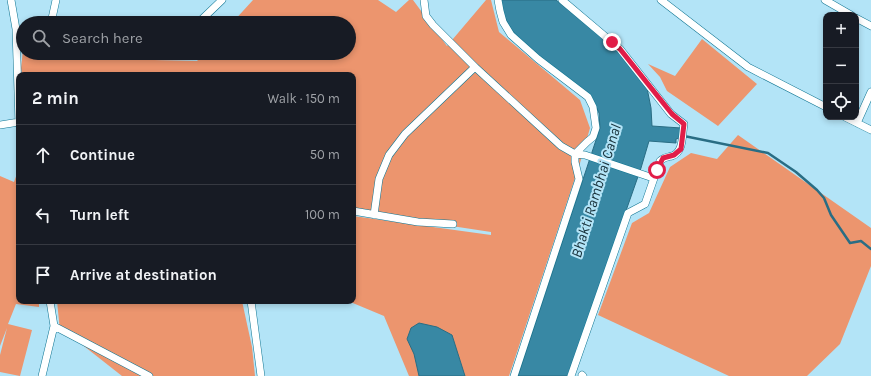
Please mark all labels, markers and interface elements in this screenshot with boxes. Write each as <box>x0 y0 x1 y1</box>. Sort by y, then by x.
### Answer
map controls <box>823 12 859 120</box>
button: + <box>823 12 859 48</box>
search box <box>16 16 356 60</box>
icon: search <box>30 27 52 49</box>
text: Search here <box>62 29 143 47</box>
route end <box>603 33 621 51</box>
button: − <box>823 48 859 84</box>
button: locate <box>823 84 859 120</box>
text: 2 min <box>32 88 79 108</box>
text: Walk · 150 m <box>268 91 340 106</box>
water label: Bhakti Rambhai Canal <box>567 122 625 260</box>
icon: ahead <box>32 144 54 166</box>
text: Continue <box>70 146 135 164</box>
text: 50 m <box>310 147 340 162</box>
route start <box>648 161 666 179</box>
icon: left <box>32 204 54 226</box>
text: Turn left <box>70 206 129 224</box>
text: 100 m <box>305 207 340 222</box>
icon: arrive <box>32 264 54 286</box>
text: Arrive at destination <box>70 266 217 284</box>

